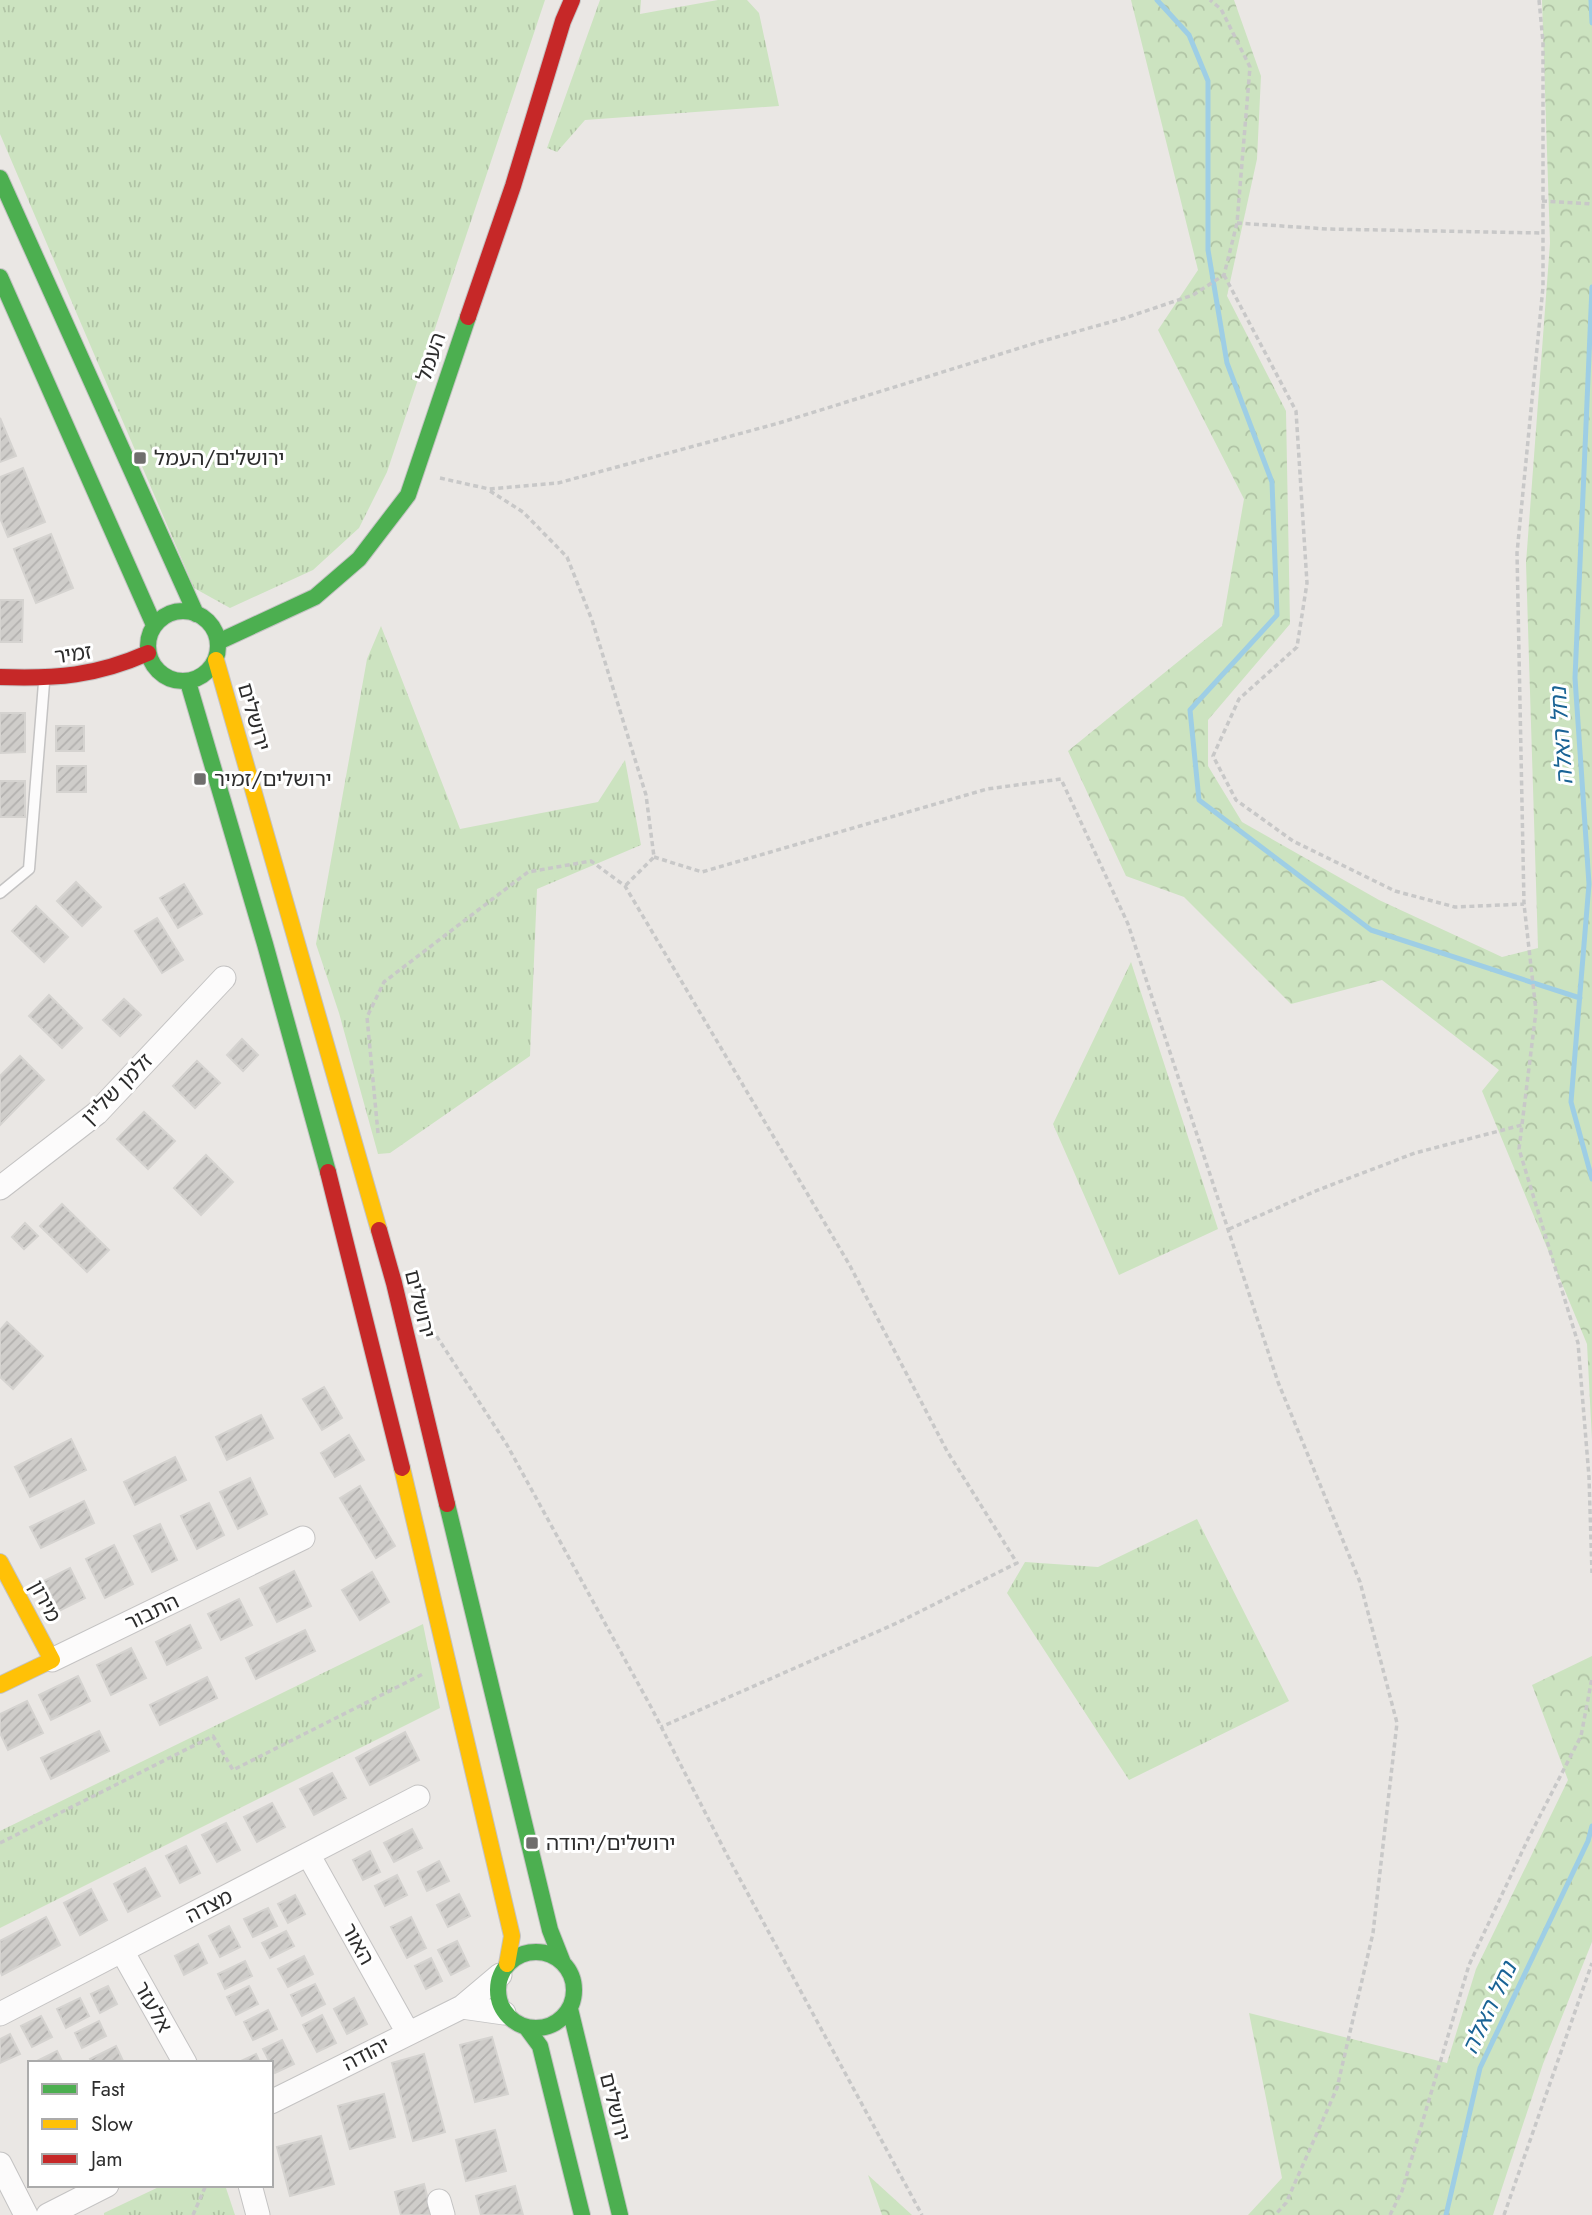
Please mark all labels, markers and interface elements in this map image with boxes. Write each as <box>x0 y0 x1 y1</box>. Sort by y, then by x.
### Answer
street label: העמל <box>409 328 453 386</box>
place label: ירושלים/העמל <box>154 443 285 473</box>
marker: ירושלים/העמל <box>132 450 148 466</box>
street label: זמיר <box>52 637 94 671</box>
street label: ירושלים <box>230 680 278 754</box>
water label: נחל האלה <box>1540 684 1581 786</box>
place label: ירושלים/זמיר <box>214 764 332 794</box>
marker: ירושלים/זמיר <box>192 771 208 787</box>
street label: זלמן שליין <box>74 1046 160 1132</box>
street label: ירושלים <box>397 1267 443 1341</box>
street label: מירון <box>21 1575 69 1628</box>
street label: התבור <box>120 1586 184 1638</box>
place label: ירושלים/יהודה <box>546 1828 676 1858</box>
marker: ירושלים/יהודה <box>524 1835 540 1851</box>
street label: מצדה <box>180 1881 238 1931</box>
street label: האור <box>334 1918 382 1970</box>
water label: נחל האלה <box>1453 1954 1526 2060</box>
street label: אלעזר <box>127 1976 179 2038</box>
street label: יהודה <box>337 2029 395 2079</box>
legend <box>28 2061 273 2187</box>
street label: ירושלים <box>592 2070 638 2144</box>
text: Fast <box>91 2074 124 2104</box>
text: Slow <box>91 2109 133 2139</box>
text: Jam <box>88 2144 123 2174</box>

